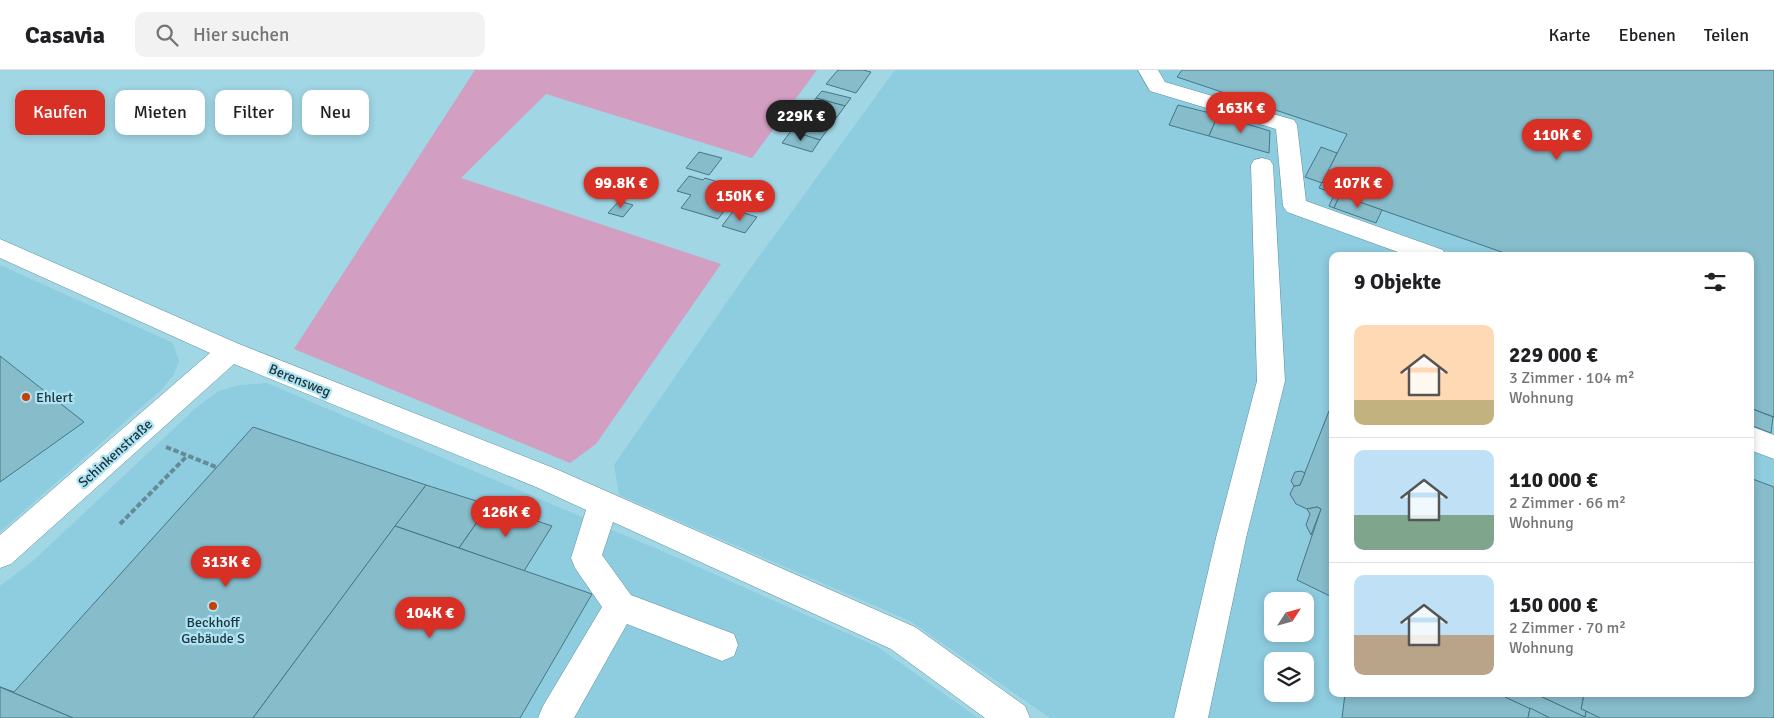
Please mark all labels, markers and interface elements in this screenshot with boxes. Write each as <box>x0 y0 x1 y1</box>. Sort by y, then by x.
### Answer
search box <box>135 12 485 57</box>
text: Casavia <box>25 20 105 50</box>
icon: search <box>153 21 181 49</box>
text: Hier suchen <box>193 23 289 47</box>
text: Karte <box>1548 24 1590 46</box>
text: Ebenen <box>1618 24 1676 46</box>
text: Teilen <box>1704 24 1749 46</box>
chip: Kaufen <box>15 90 105 135</box>
chip: Mieten <box>115 90 205 135</box>
chip: Filter <box>215 90 292 135</box>
chip: Neu <box>302 90 369 135</box>
pin: 163K € <box>1200 92 1282 134</box>
text: 163K € <box>1217 98 1265 118</box>
pin: 229K € <box>760 100 842 142</box>
text: 229K € <box>777 106 825 126</box>
pin: 110K € <box>1516 118 1598 161</box>
text: 110K € <box>1533 125 1581 145</box>
pin: 99.8K € <box>575 166 667 209</box>
pin: 107K € <box>1317 166 1399 209</box>
text: 99.8K € <box>595 173 647 193</box>
text: 107K € <box>1334 173 1382 193</box>
pin: 150K € <box>699 180 781 222</box>
text: 150K € <box>716 186 764 206</box>
icon: filters <box>1701 268 1729 296</box>
text: 9 Objekte <box>1354 269 1441 295</box>
text: 229 000 € <box>1509 342 1598 368</box>
icon: home <box>1394 345 1454 405</box>
street label: Berensweg <box>266 360 333 401</box>
text: 3 Zimmer · 104 m² <box>1509 368 1635 388</box>
text: Wohnung <box>1509 388 1574 408</box>
place label: Ehlert <box>36 389 73 406</box>
marker: Ehlert <box>20 391 32 403</box>
street label: Schinkenstraße <box>75 416 156 491</box>
text: 110 000 € <box>1509 467 1598 493</box>
icon: home <box>1394 470 1454 530</box>
text: 2 Zimmer · 66 m² <box>1509 493 1626 513</box>
pin: 126K € <box>465 496 547 538</box>
text: 126K € <box>482 502 530 522</box>
text: Wohnung <box>1509 513 1574 533</box>
pin: 313K € <box>185 546 267 588</box>
text: 313K € <box>202 552 250 572</box>
north arrow <box>1264 592 1314 642</box>
map controls <box>1264 592 1314 702</box>
text: 150 000 € <box>1509 592 1598 618</box>
icon: home <box>1394 595 1454 655</box>
pin: 104K € <box>389 596 471 639</box>
marker: Beckhoff Gebäude S <box>207 600 219 612</box>
text: 104K € <box>406 603 454 623</box>
place label: Beckhoff Gebäude S <box>181 614 245 647</box>
text: 2 Zimmer · 70 m² <box>1509 618 1626 638</box>
text: Wohnung <box>1509 638 1574 658</box>
button: layers <box>1264 652 1314 702</box>

